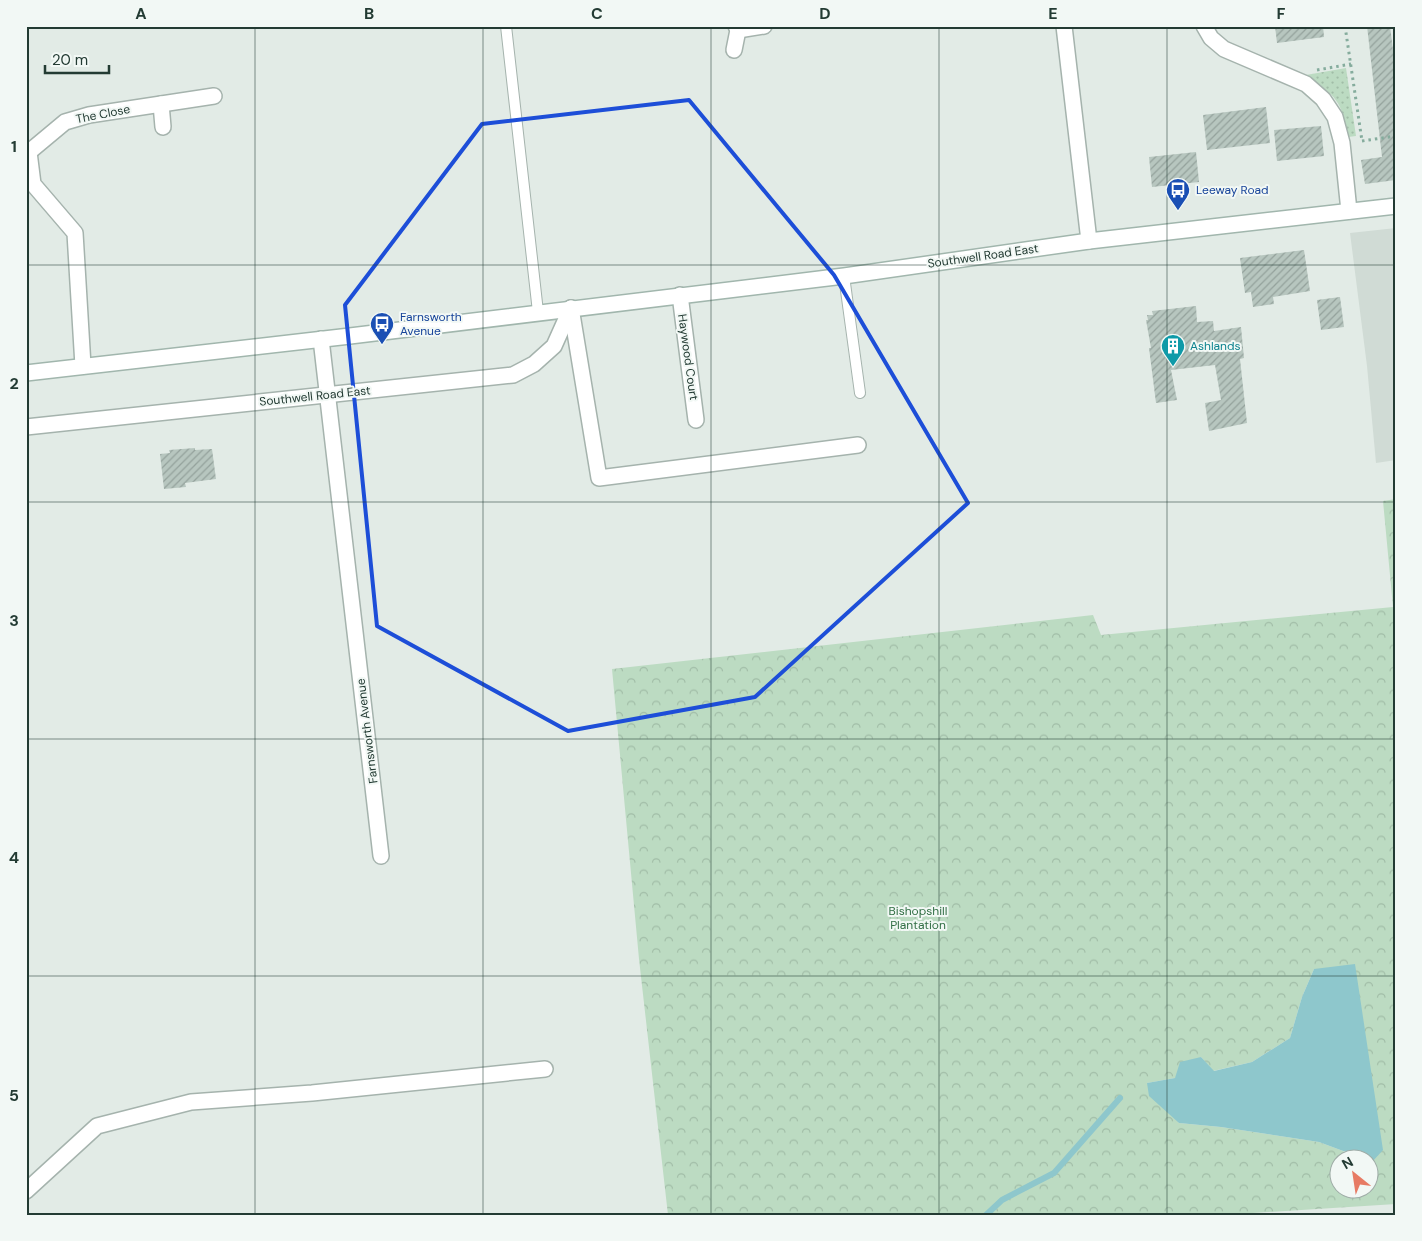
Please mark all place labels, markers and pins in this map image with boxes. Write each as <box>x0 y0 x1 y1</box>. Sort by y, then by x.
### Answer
bus stop icon: Leeway Road <box>1165 177 1191 211</box>
place label: Leeway Road <box>1196 182 1269 198</box>
place label: Farnsworth Avenue <box>400 309 462 339</box>
bus stop icon: Farnsworth Avenue <box>369 311 395 345</box>
building icon: Ashlands <box>1160 333 1186 367</box>
place label: Ashlands <box>1190 338 1241 354</box>

